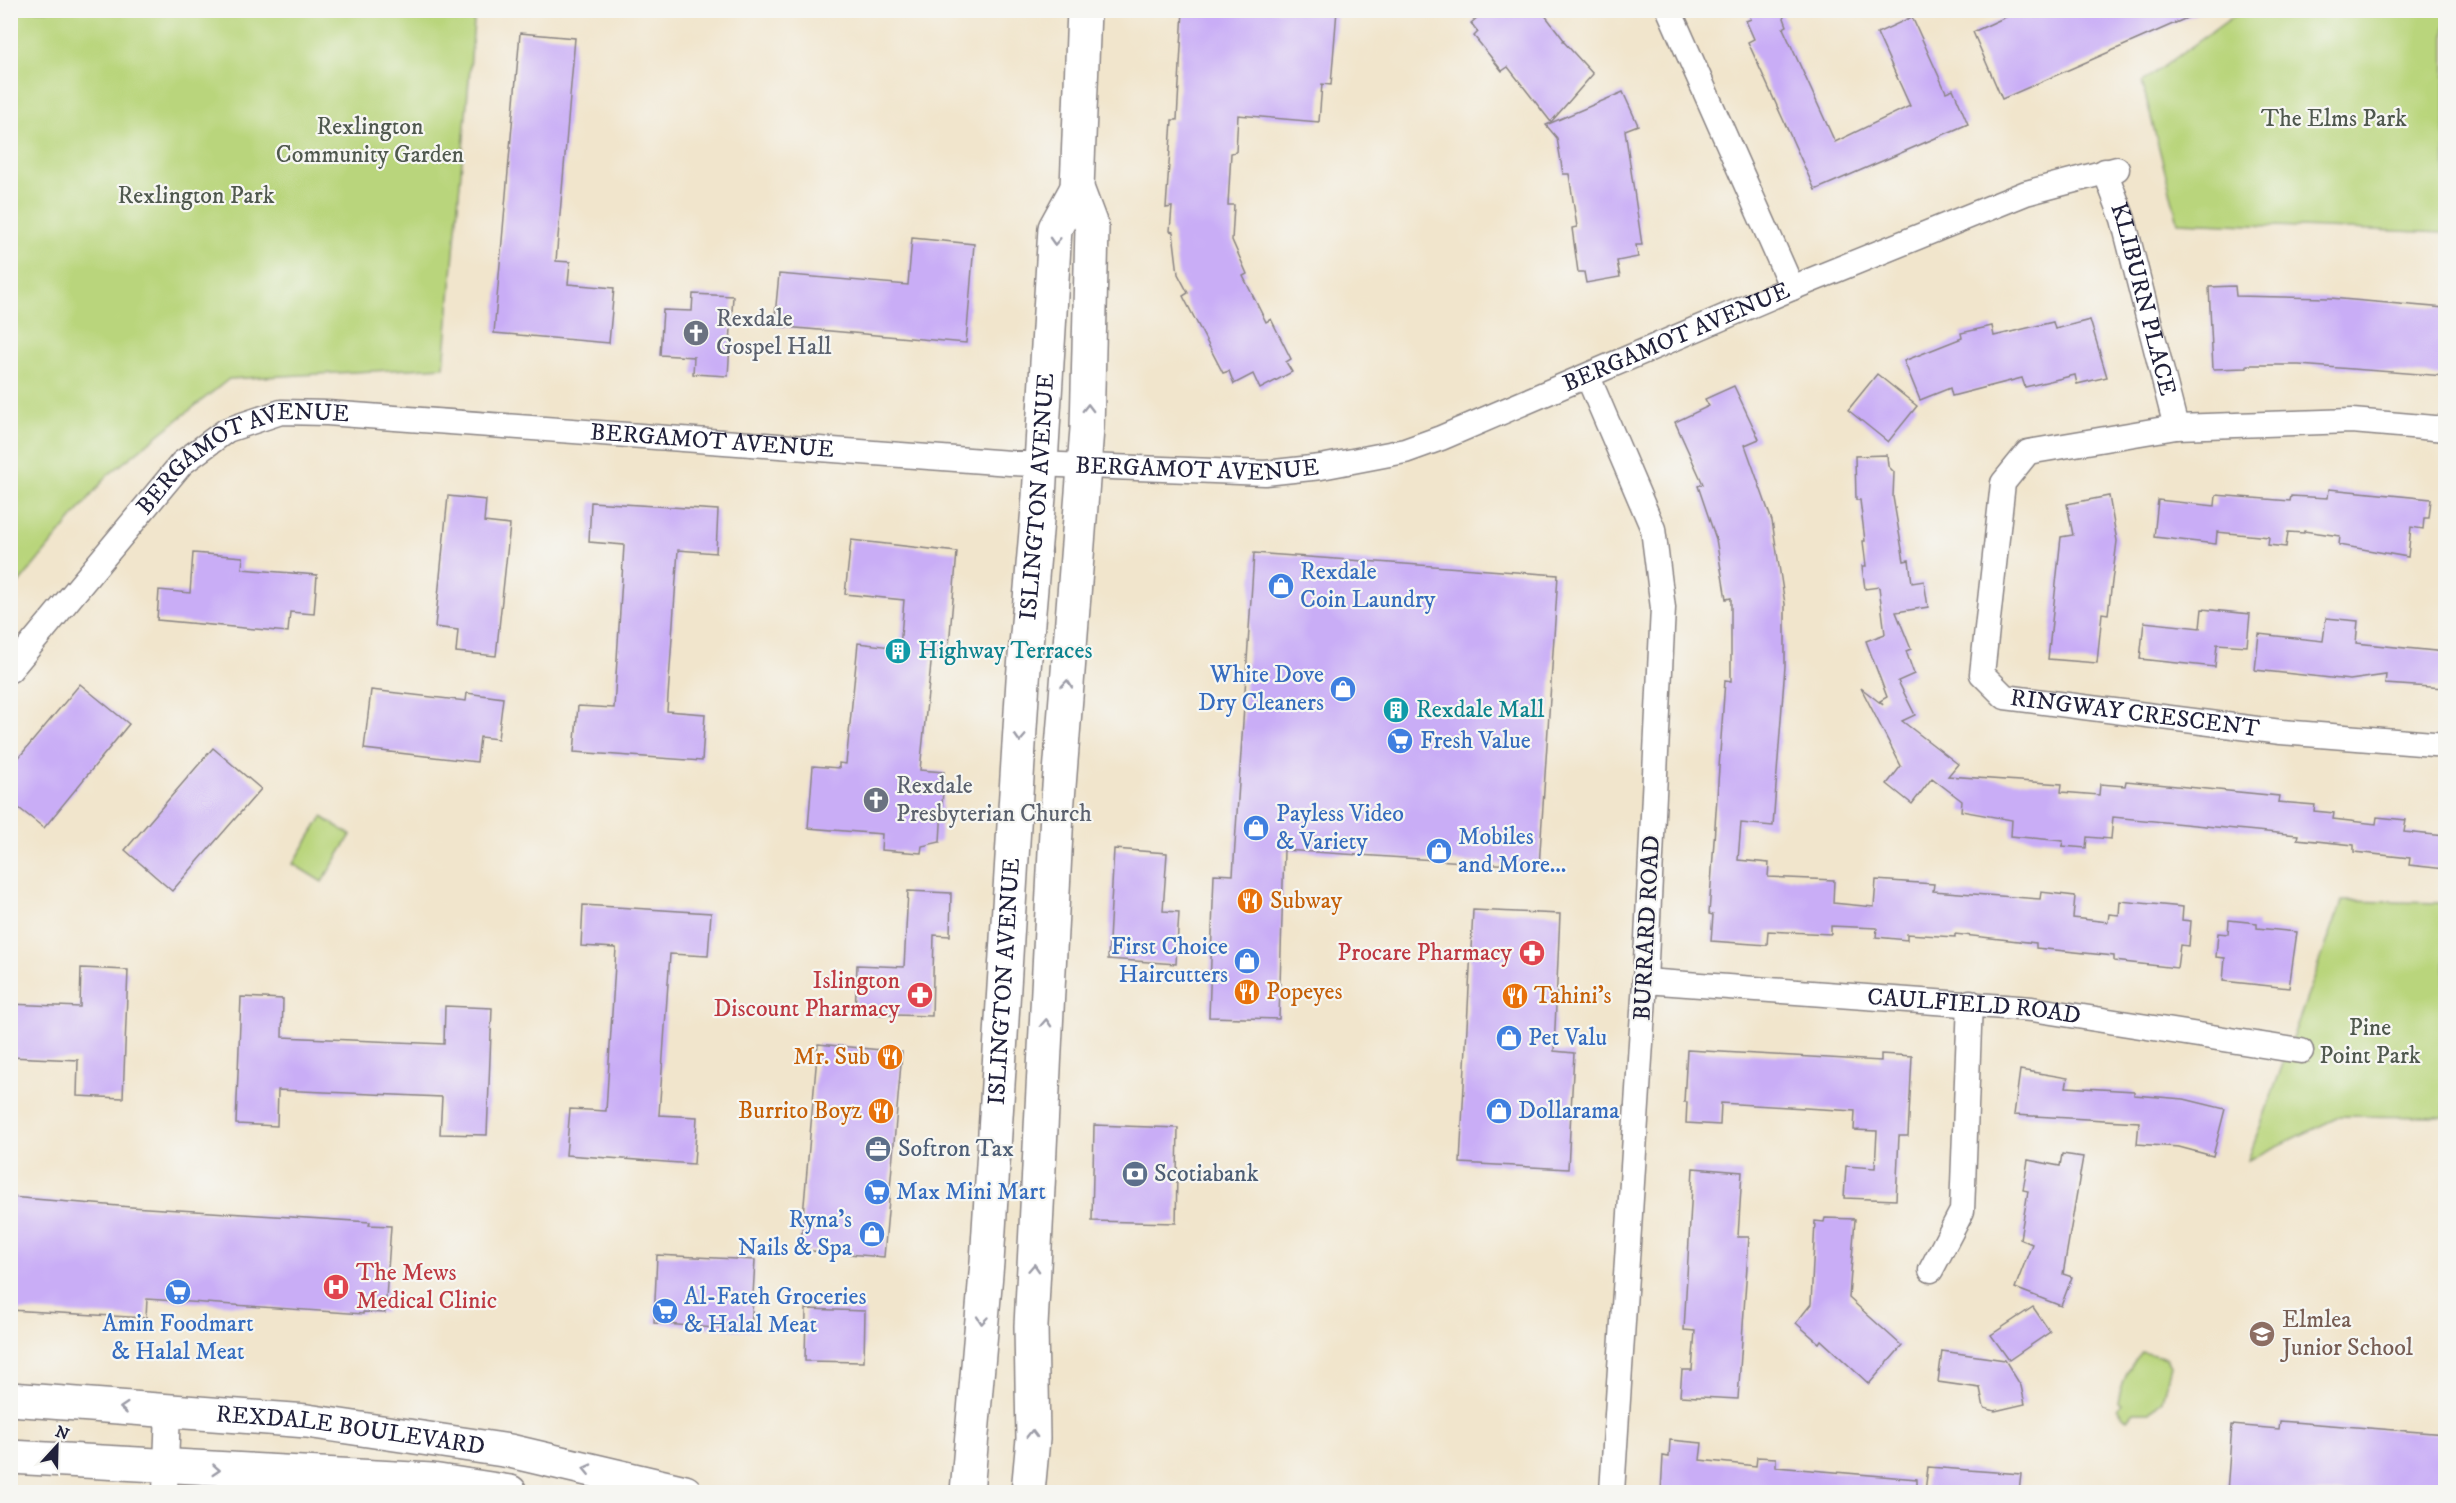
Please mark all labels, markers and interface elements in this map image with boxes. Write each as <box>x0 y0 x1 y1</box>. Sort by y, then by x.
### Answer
park label: The Elms Park <box>2261 104 2407 134</box>
park label: Rexlington Community Garden <box>276 112 465 170</box>
park label: Rexlington Park <box>117 181 275 211</box>
street label: KLIBURN PLACE <box>2103 198 2182 399</box>
one-way arrow <box>1048 237 1061 246</box>
street label: BERGAMOT AVENUE <box>1558 276 1795 399</box>
place label: Rexdale Gospel Hall <box>716 304 832 362</box>
church icon: Rexdale Gospel Hall <box>681 318 711 348</box>
street label: ISLINGTON AVENUE <box>1013 372 1061 621</box>
street label: BERGAMOT AVENUE <box>130 397 350 521</box>
one-way arrow <box>1081 404 1094 413</box>
street label: BERGAMOT AVENUE <box>589 417 835 465</box>
street label: BERGAMOT AVENUE <box>1075 451 1320 488</box>
place label: Rexdale Coin Laundry <box>1300 557 1436 615</box>
shop icon: Rexdale Coin Laundry <box>1266 571 1296 601</box>
building icon: Highway Terraces <box>883 636 913 666</box>
place label: Highway Terraces <box>918 636 1092 666</box>
place label: White Dove Dry Cleaners <box>1198 660 1324 718</box>
shop icon: White Dove Dry Cleaners <box>1328 674 1358 704</box>
one-way arrow <box>1060 679 1073 688</box>
street label: RINGWAY CRESCENT <box>2009 683 2261 744</box>
building icon: Rexdale Mall <box>1381 695 1411 725</box>
place label: Rexdale Mall <box>1416 695 1545 725</box>
supermarket icon: Fresh Value <box>1385 726 1415 756</box>
place label: Fresh Value <box>1420 726 1531 756</box>
one-way arrow <box>1014 734 1027 743</box>
place label: Rexdale Presbyterian Church <box>896 771 1092 829</box>
church icon: Rexdale Presbyterian Church <box>861 785 891 815</box>
place label: Payless Video & Variety <box>1276 799 1404 857</box>
shop icon: Payless Video & Variety <box>1241 813 1271 843</box>
place label: Mobiles and More… <box>1458 822 1566 880</box>
street label: BURRARD ROAD <box>1627 835 1667 1021</box>
shop icon: Mobiles and More… <box>1424 836 1454 866</box>
street label: ISLINGTON AVENUE <box>982 857 1027 1106</box>
restaurant icon: Subway <box>1235 886 1265 916</box>
place label: Subway <box>1270 886 1343 916</box>
place label: First Choice Haircutters <box>1111 932 1228 990</box>
place label: Procare Pharmacy <box>1337 938 1513 968</box>
pharmacy icon: Procare Pharmacy <box>1517 938 1547 968</box>
shop icon: First Choice Haircutters <box>1232 946 1262 976</box>
place label: Islington Discount Pharmacy <box>713 966 901 1024</box>
restaurant icon: Popeyes <box>1232 977 1262 1007</box>
place label: Popeyes <box>1266 977 1343 1007</box>
pharmacy icon: Islington Discount Pharmacy <box>905 980 935 1010</box>
restaurant icon: Tahini's <box>1500 981 1530 1011</box>
place label: Tahini's <box>1534 981 1612 1011</box>
street label: CAULFIELD ROAD <box>1866 982 2083 1031</box>
park label: Pine Point Park <box>2319 1013 2421 1071</box>
one-way arrow <box>1040 1019 1053 1028</box>
shop icon: Pet Valu <box>1494 1023 1524 1053</box>
place label: Pet Valu <box>1528 1023 1607 1053</box>
place label: Mr. Sub <box>793 1042 870 1072</box>
restaurant icon: Mr. Sub <box>875 1042 905 1072</box>
place label: Burrito Boyz <box>738 1096 863 1126</box>
restaurant icon: Burrito Boyz <box>866 1096 896 1126</box>
shop icon: Dollarama <box>1484 1096 1514 1126</box>
place label: Dollarama <box>1518 1096 1620 1126</box>
office icon: Softron Tax <box>863 1134 893 1164</box>
place label: Softron Tax <box>898 1134 1014 1164</box>
bank icon: Scotiabank <box>1120 1159 1150 1189</box>
place label: Scotiabank <box>1154 1159 1259 1189</box>
supermarket icon: Max Mini Mart <box>862 1177 892 1207</box>
place label: Max Mini Mart <box>896 1177 1046 1207</box>
place label: Ryna's Nails & Spa <box>738 1205 853 1263</box>
shop icon: Ryna's Nails & Spa <box>857 1219 887 1249</box>
place label: The Mews Medical Clinic <box>356 1258 497 1316</box>
one-way arrow <box>1027 1263 1040 1272</box>
hospital icon: The Mews Medical Clinic <box>321 1272 351 1302</box>
supermarket icon: Amin Foodmart & Halal Meat <box>163 1277 193 1307</box>
place label: Al-Fateh Groceries & Halal Meat <box>684 1282 867 1340</box>
supermarket icon: Al-Fateh Groceries & Halal Meat <box>650 1296 680 1326</box>
place label: Elmlea Junior School <box>2280 1305 2414 1363</box>
place label: Amin Foodmart & Halal Meat <box>102 1309 254 1367</box>
one-way arrow <box>976 1316 989 1325</box>
school or university icon: Elmlea Junior School <box>2247 1319 2277 1349</box>
street label: REXDALE BOULEVARD <box>215 1399 487 1462</box>
one-way arrow <box>120 1402 129 1415</box>
north arrow <box>27 1416 87 1476</box>
text: N <box>52 1421 72 1445</box>
one-way arrow <box>1026 1430 1038 1439</box>
one-way arrow <box>211 1463 220 1476</box>
one-way arrow <box>583 1464 593 1477</box>

